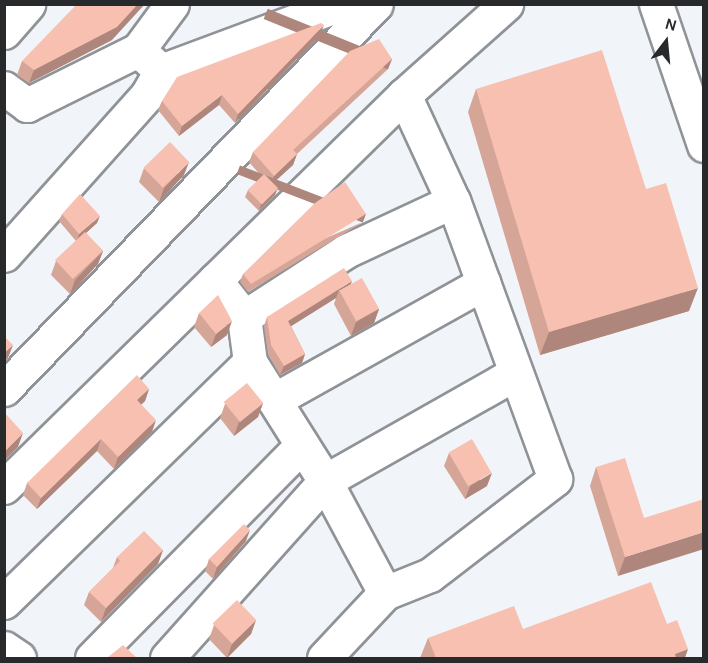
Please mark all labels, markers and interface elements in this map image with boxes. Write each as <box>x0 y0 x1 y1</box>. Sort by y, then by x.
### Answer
north arrow <box>636 12 696 72</box>
text: N <box>663 13 679 35</box>

